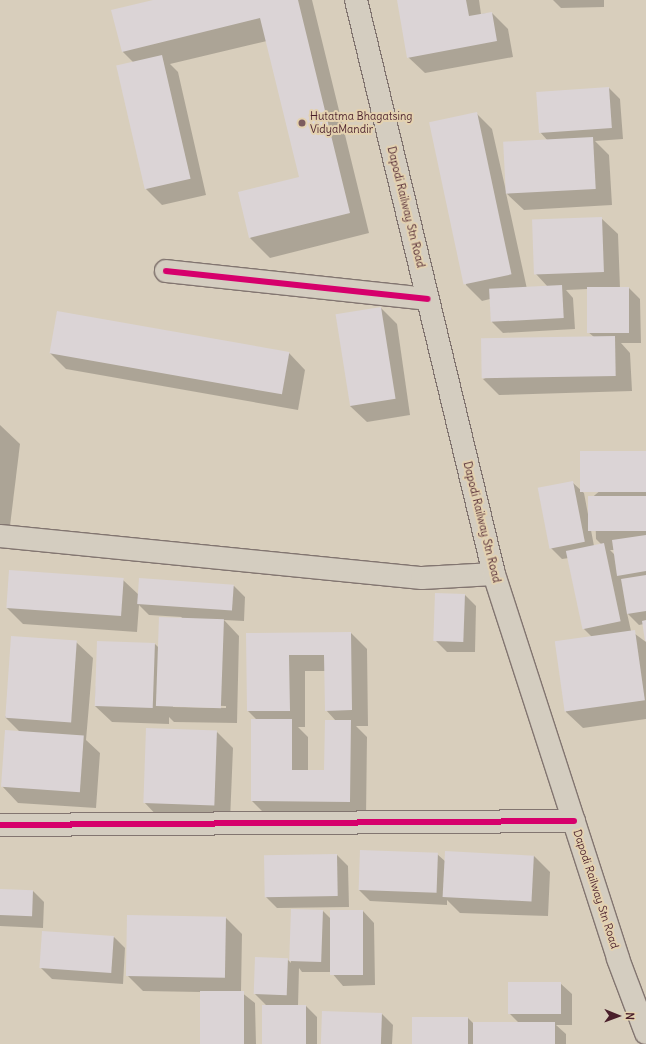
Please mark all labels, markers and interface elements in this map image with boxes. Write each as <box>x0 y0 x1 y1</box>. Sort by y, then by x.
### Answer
place label: Hutatma Bhagatsing VidyaMandir <box>310 110 412 136</box>
marker: Hutatma Bhagatsing VidyaMandir <box>297 118 307 128</box>
street label: Dapodi Railway Stn Road <box>385 145 427 269</box>
street label: Dapodi Railway Stn Road <box>461 460 503 584</box>
street label: Dapodi Railway Stn Road <box>571 828 621 950</box>
north arrow <box>598 996 638 1036</box>
text: N <box>623 1012 637 1020</box>

